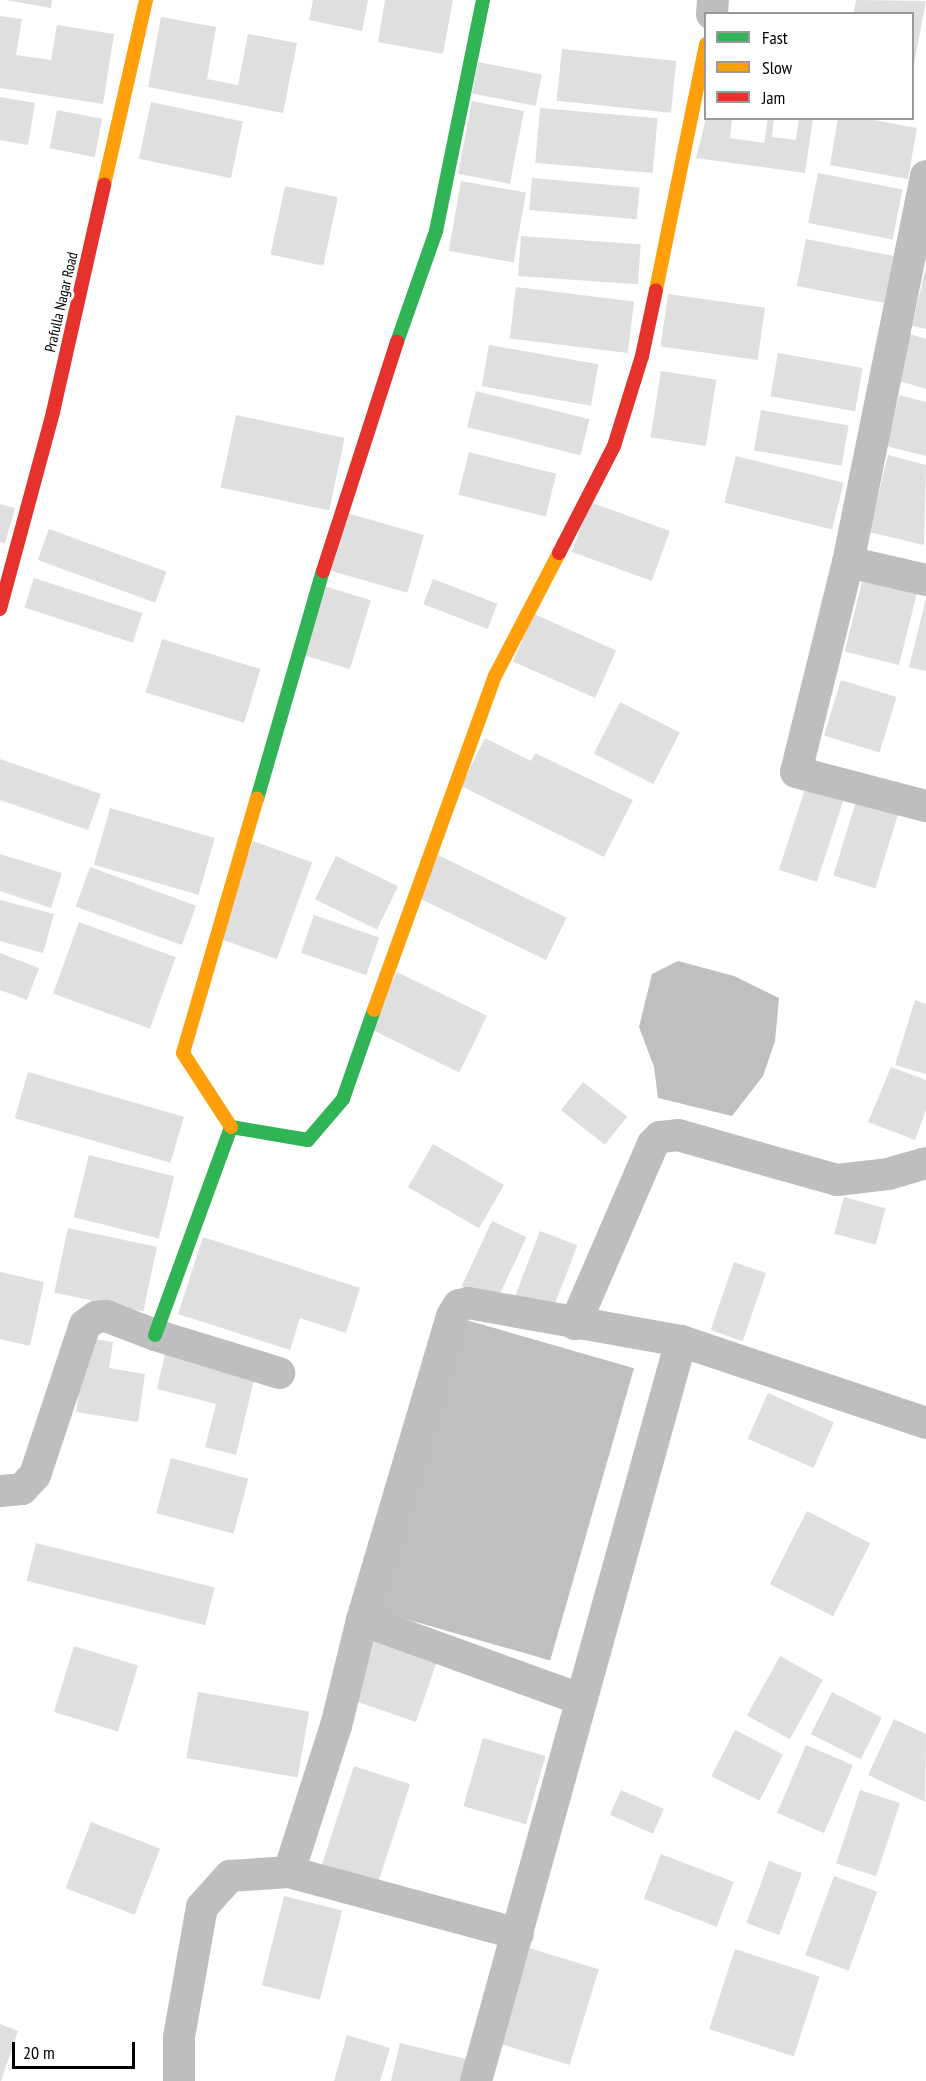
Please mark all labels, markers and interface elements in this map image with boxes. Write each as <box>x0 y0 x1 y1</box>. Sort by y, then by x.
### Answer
legend <box>704 12 914 120</box>
text: Fast <box>762 26 788 49</box>
text: Slow <box>762 56 792 79</box>
text: Jam <box>762 86 785 109</box>
street label: Prafulla Nagar Road <box>41 250 81 354</box>
scale bar <box>15 2030 138 2068</box>
text: 20 m <box>23 2041 55 2064</box>

